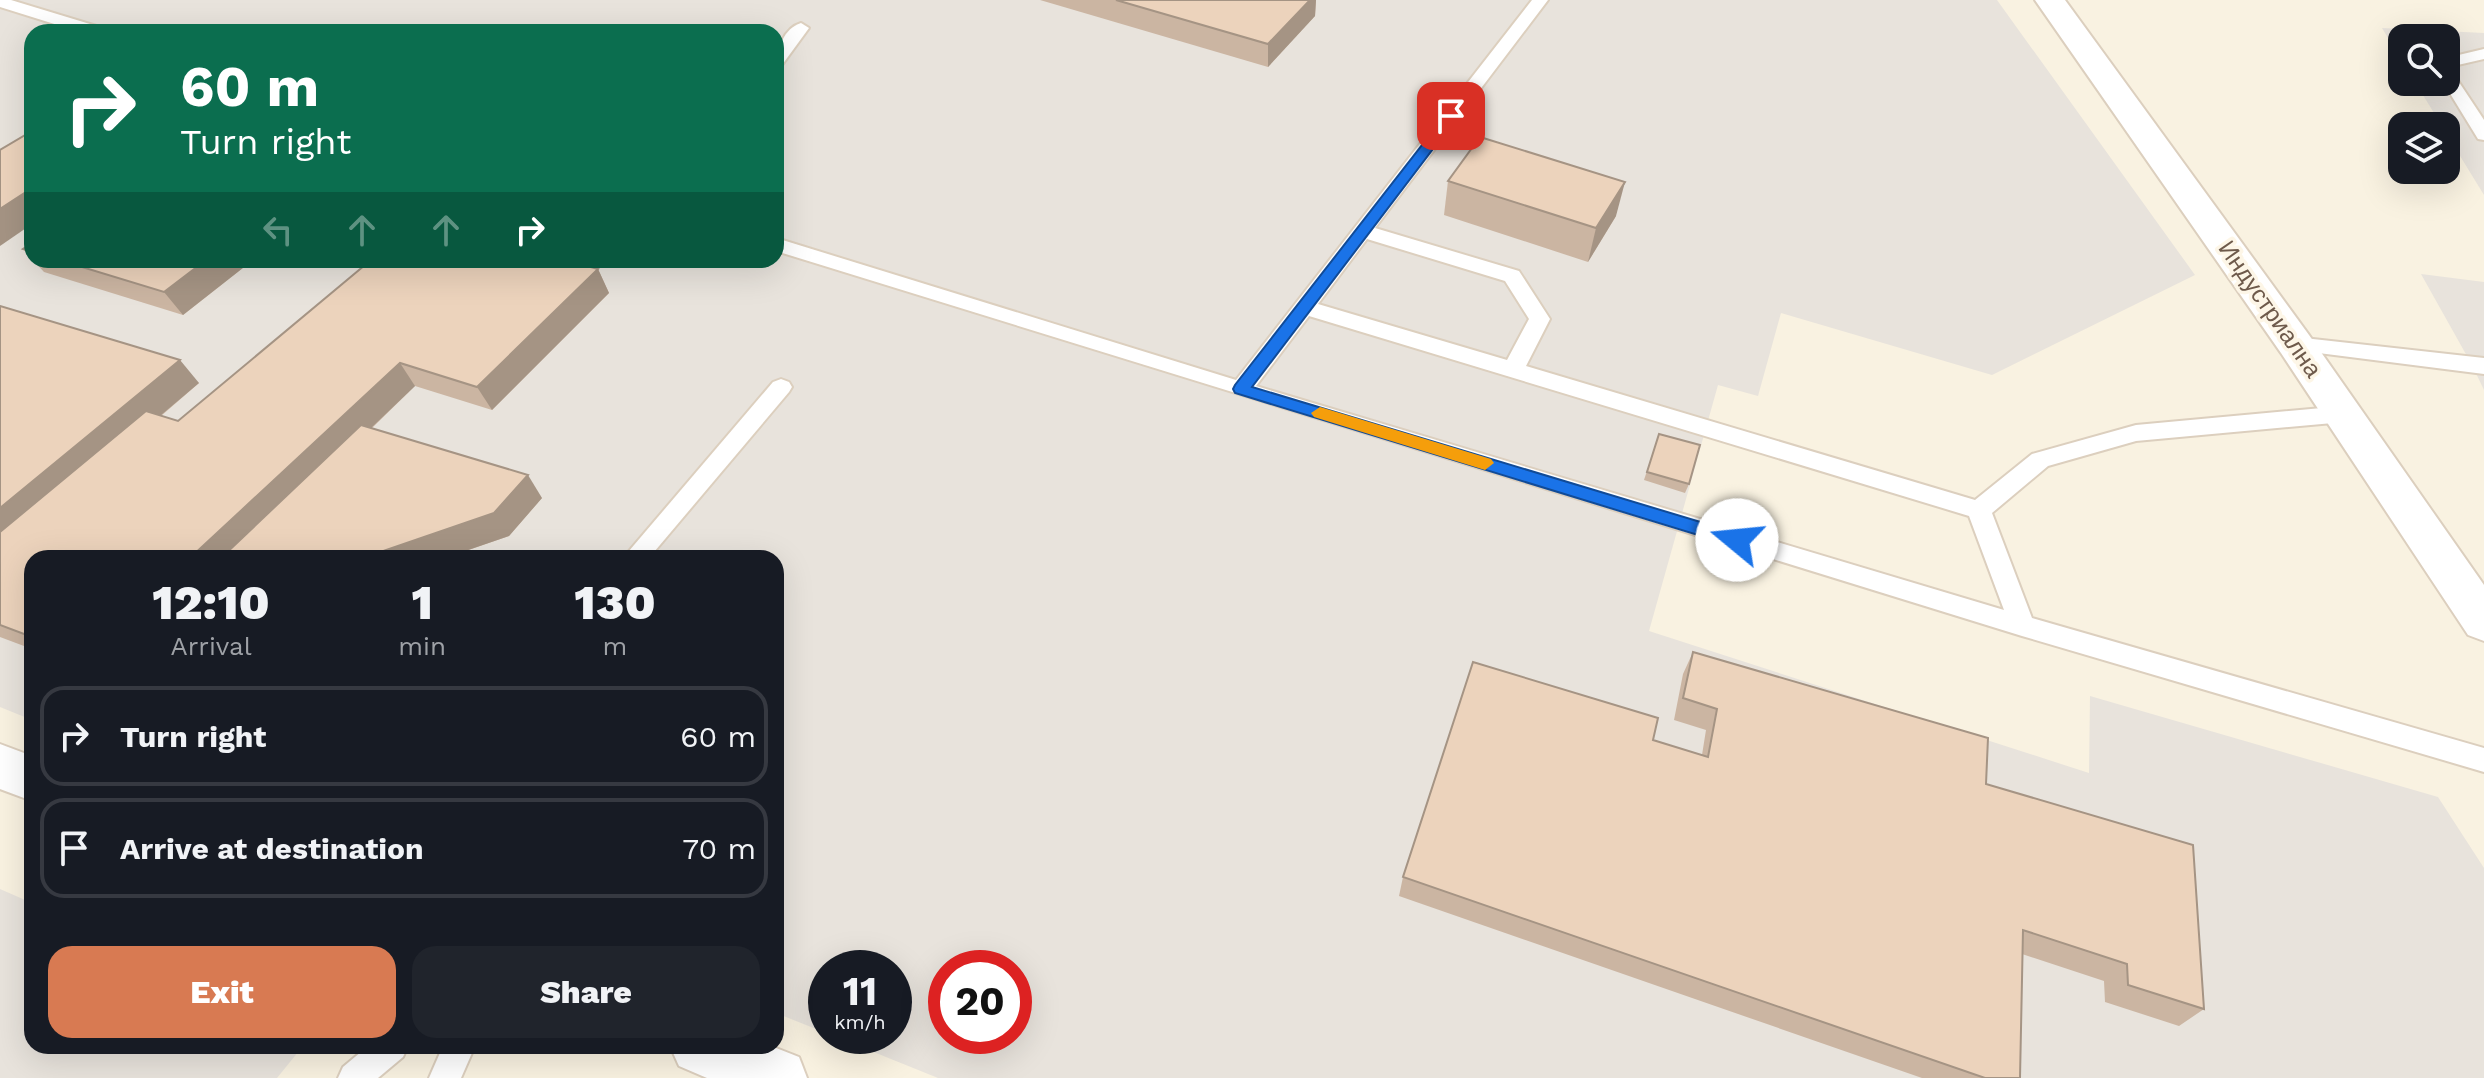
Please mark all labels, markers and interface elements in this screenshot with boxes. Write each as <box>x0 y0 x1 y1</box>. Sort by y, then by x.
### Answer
map controls <box>2388 24 2460 184</box>
button: search <box>2388 24 2460 96</box>
text: 60 m <box>180 54 319 120</box>
icon: right <box>48 56 152 160</box>
pin <box>1417 82 1485 150</box>
icon: arrive <box>1429 94 1473 138</box>
button: layers <box>2388 112 2460 184</box>
text: Turn right <box>180 121 351 163</box>
icon: left <box>256 208 300 252</box>
icon: ahead <box>340 208 384 252</box>
icon: ahead <box>424 208 468 252</box>
icon: right <box>508 208 552 252</box>
street label: Индустриална <box>2213 235 2328 383</box>
position arrow <box>1695 498 1779 582</box>
text: 12:10 <box>152 574 270 631</box>
text: 1 <box>411 574 433 631</box>
text: 130 <box>574 574 656 631</box>
text: Arrival <box>171 631 252 661</box>
text: min <box>398 631 446 661</box>
text: m <box>603 631 627 661</box>
icon: right <box>52 714 96 758</box>
text: Turn right <box>120 719 266 754</box>
text: 60 m <box>680 719 756 754</box>
icon: arrive <box>52 826 96 870</box>
text: Arrive at destination <box>120 831 424 866</box>
text: 70 m <box>682 831 756 866</box>
button: Exit <box>48 946 396 1038</box>
button: Share <box>412 946 760 1038</box>
speed limit sign: 20 <box>928 950 1032 1054</box>
text: 11 <box>843 968 877 1015</box>
text: km/h <box>834 1010 886 1034</box>

